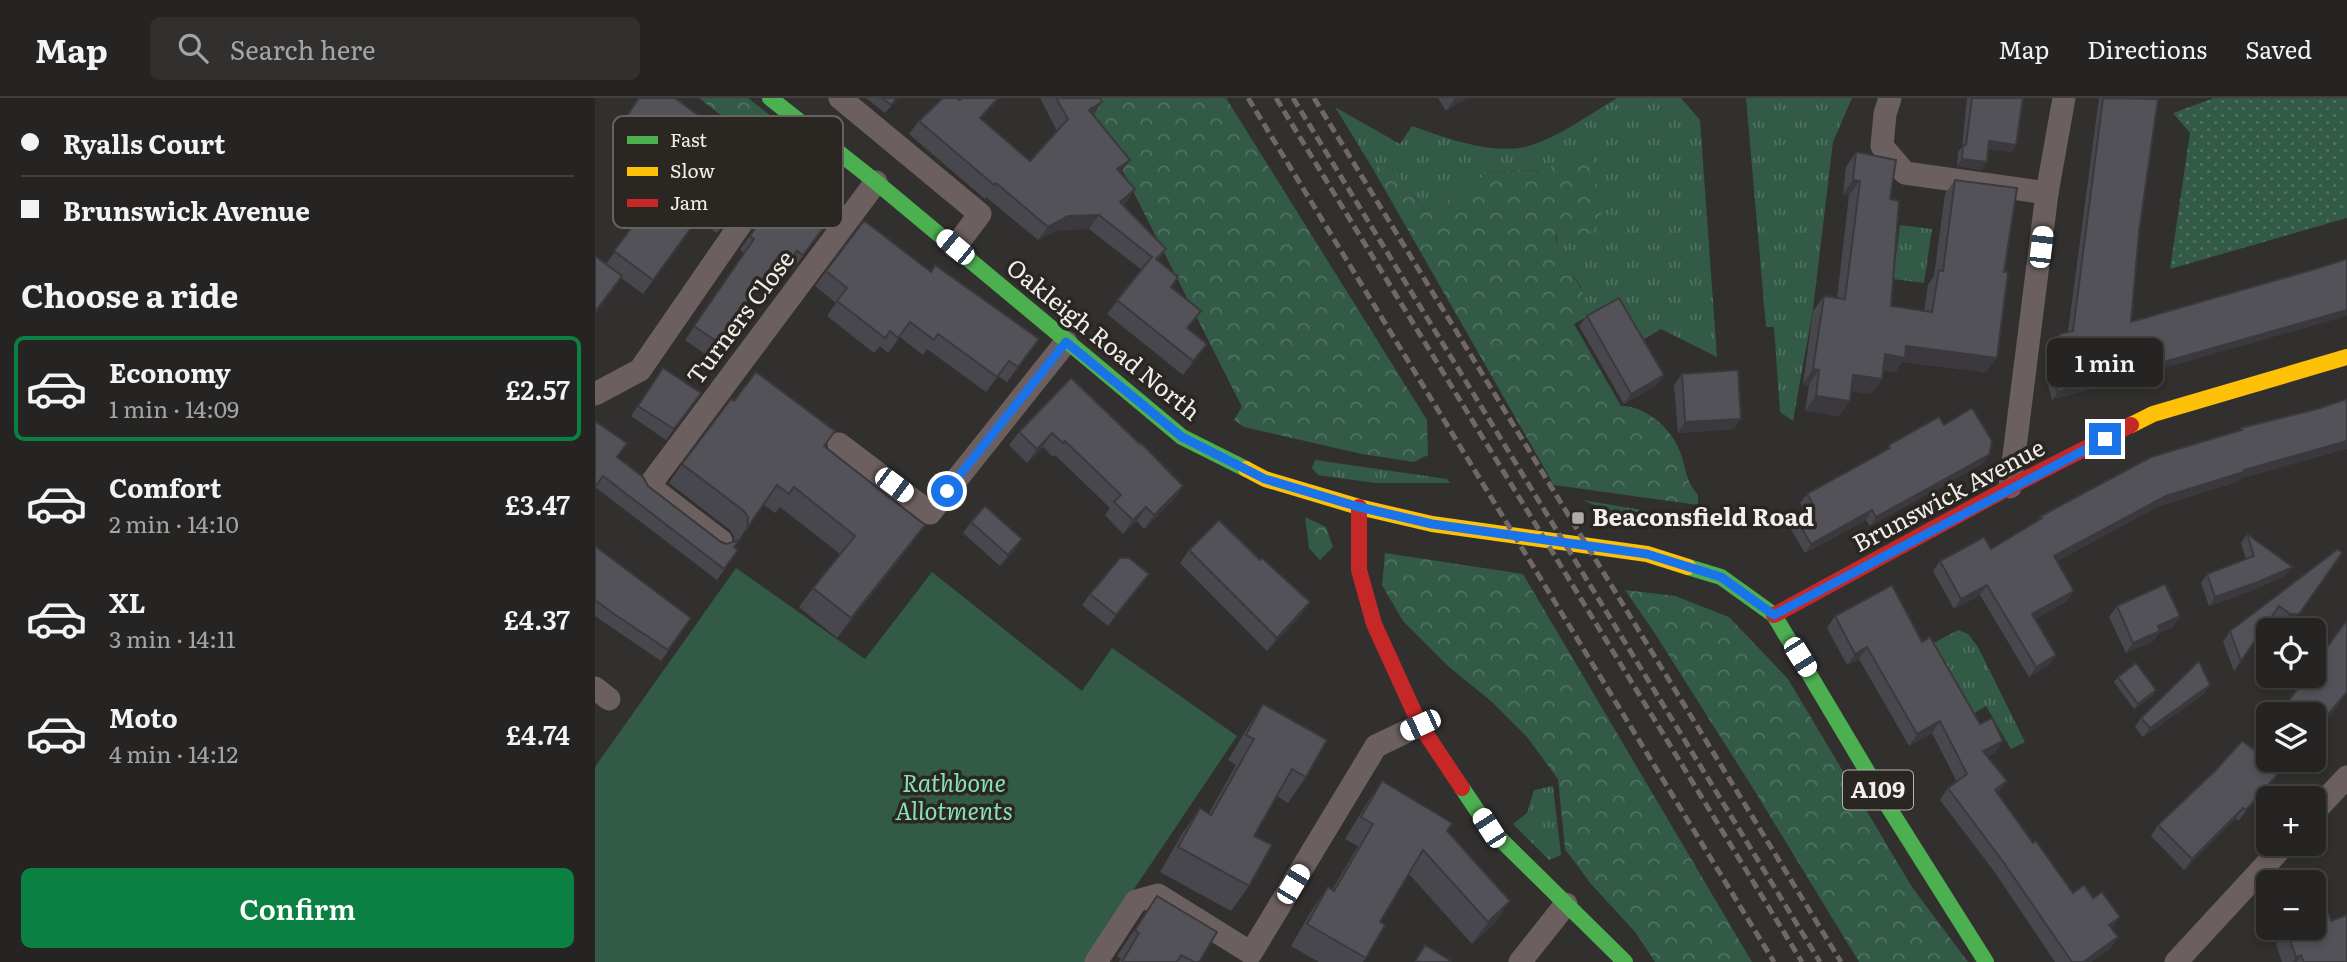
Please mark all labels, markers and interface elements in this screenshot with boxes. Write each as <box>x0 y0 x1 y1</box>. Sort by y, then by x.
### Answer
search box <box>150 17 640 80</box>
text: Map <box>35 24 108 73</box>
icon: search <box>174 29 212 67</box>
text: Search here <box>230 29 376 68</box>
text: Map <box>1998 31 2049 66</box>
text: Directions <box>2087 31 2207 66</box>
text: Saved <box>2245 31 2312 66</box>
legend <box>613 116 843 228</box>
text: Ryalls Court <box>63 123 226 162</box>
text: Fast <box>670 125 707 153</box>
text: Slow <box>670 156 715 184</box>
text: Jam <box>670 188 708 216</box>
text: Brunswick Avenue <box>63 190 310 229</box>
car <box>933 225 978 269</box>
car <box>2029 225 2054 269</box>
street label: Turners Close <box>677 242 801 391</box>
street label: Oakleigh Road North <box>1000 249 1209 427</box>
text: Choose a ride <box>21 270 238 318</box>
callout: 1 min <box>2047 338 2163 386</box>
text: 1 min <box>2075 345 2135 379</box>
text: Economy <box>109 352 231 391</box>
icon: car <box>25 357 88 420</box>
text: £2.57 <box>505 369 570 408</box>
text: 1 min · 14:09 <box>109 391 239 425</box>
route end <box>2089 423 2121 455</box>
street label: Brunswick Avenue <box>1846 428 2050 559</box>
car <box>871 464 918 506</box>
text: Comfort <box>109 467 221 506</box>
icon: car <box>25 472 88 535</box>
route start <box>931 475 963 507</box>
text: £3.47 <box>505 484 570 523</box>
place label: Beaconsfield Road <box>1592 498 1814 533</box>
text: 2 min · 14:10 <box>109 506 239 540</box>
marker: Beaconsfield Road <box>1570 510 1586 526</box>
text: XL <box>109 582 146 621</box>
icon: car <box>25 587 88 650</box>
text: £4.37 <box>504 599 570 638</box>
map controls <box>2256 618 2326 940</box>
button: locate <box>2256 618 2326 688</box>
text: 3 min · 14:11 <box>109 621 236 655</box>
car <box>1780 634 1821 680</box>
text: Moto <box>109 697 178 736</box>
icon: car <box>25 702 88 765</box>
button: layers <box>2256 702 2326 772</box>
car <box>1397 707 1444 743</box>
text: £4.74 <box>506 714 570 753</box>
text: 4 min · 14:12 <box>109 736 238 770</box>
park label: Rathbone Allotments <box>895 764 1013 827</box>
road number: A109 <box>1843 770 1913 810</box>
button: + <box>2256 786 2326 856</box>
car <box>1469 805 1510 851</box>
car <box>1274 861 1313 907</box>
button: Confirm <box>21 868 574 948</box>
button: − <box>2256 870 2326 940</box>

